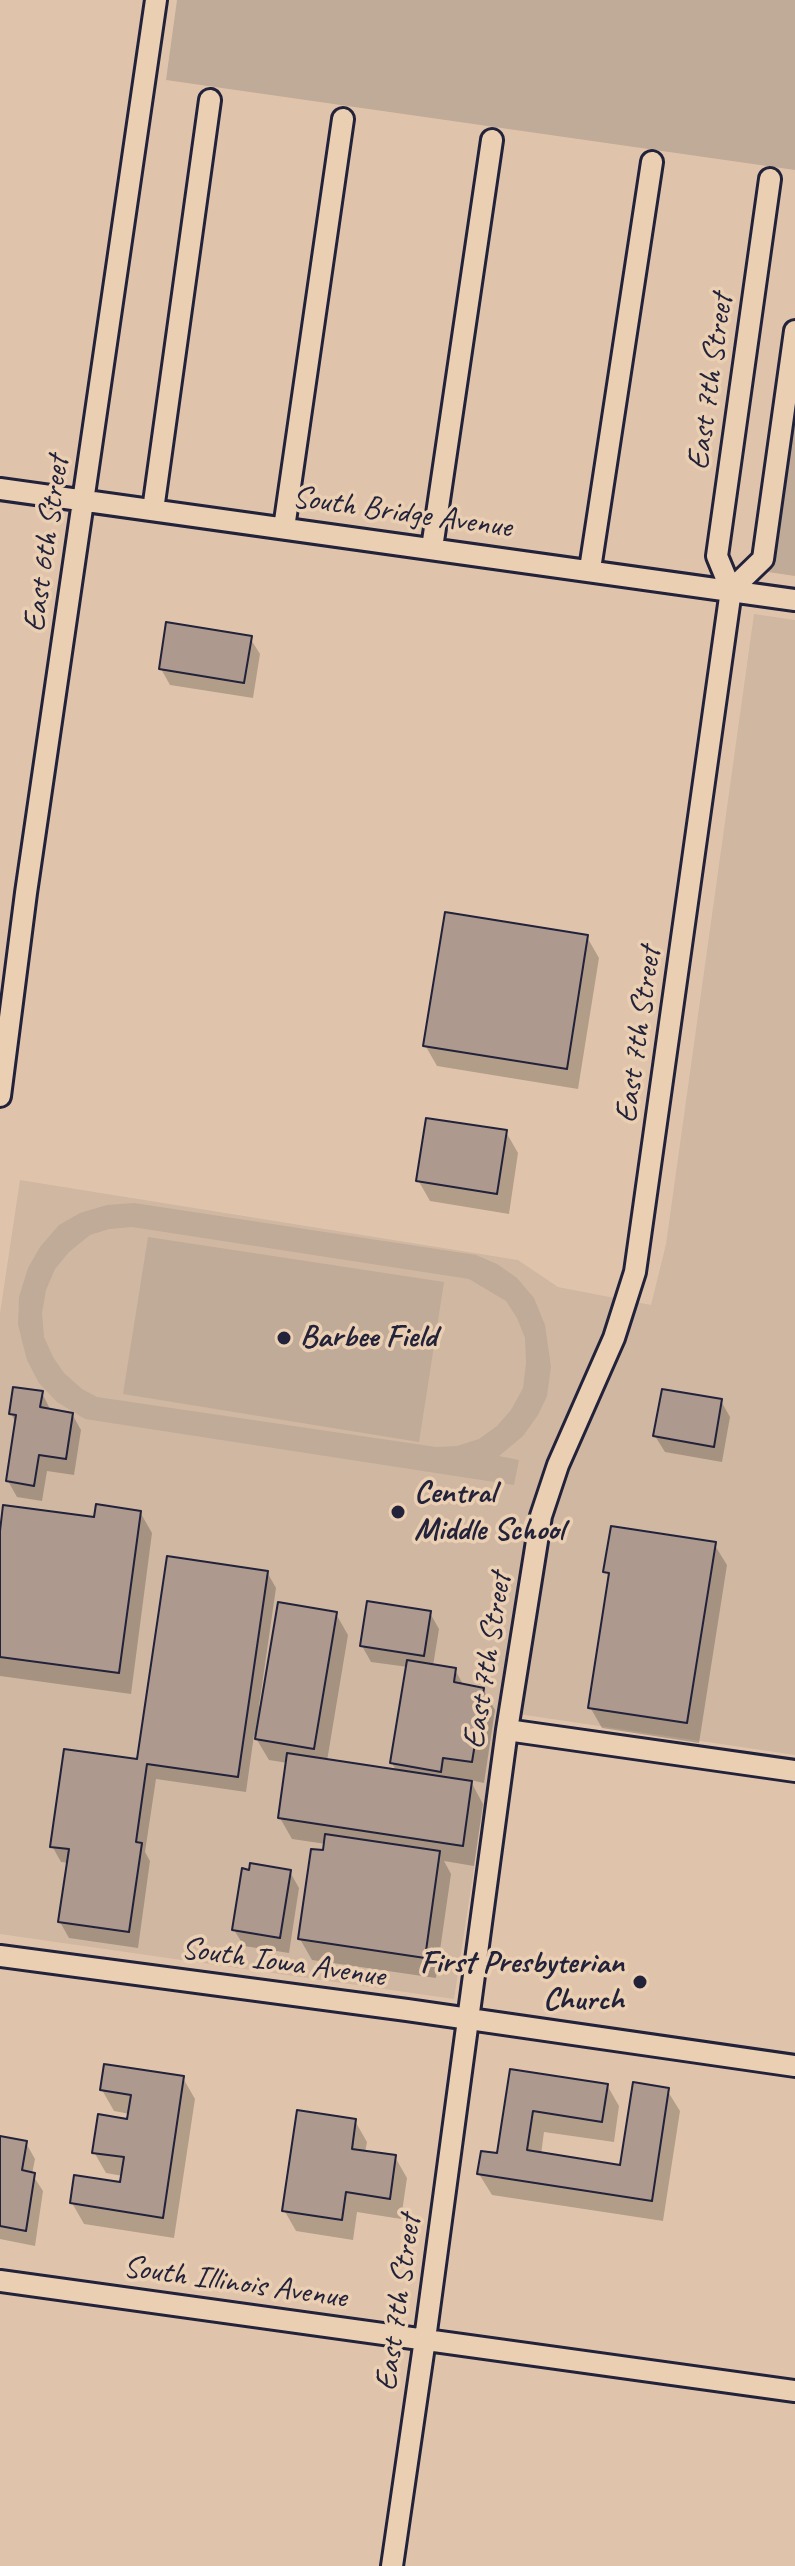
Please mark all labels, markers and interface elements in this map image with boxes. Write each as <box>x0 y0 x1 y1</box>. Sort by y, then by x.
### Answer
street label: East 7th Street <box>680 292 742 472</box>
street label: East 6th Street <box>16 454 78 634</box>
street label: South Bridge Avenue <box>290 479 514 547</box>
street label: East 7th Street <box>608 945 670 1125</box>
place label: Barbee Field <box>300 1319 437 1357</box>
marker: Barbee Field <box>275 1329 293 1347</box>
place label: Central Middle School <box>414 1475 564 1550</box>
marker: Central Middle School <box>389 1503 407 1521</box>
street label: East 7th Street <box>455 1571 521 1751</box>
street label: South Iowa Avenue <box>179 1930 387 1996</box>
place label: First Presbyterian Church <box>420 1945 624 2020</box>
marker: First Presbyterian Church <box>631 1973 649 1991</box>
street label: East 7th Street <box>368 2213 430 2393</box>
street label: South Illinois Avenue <box>121 2248 349 2318</box>

